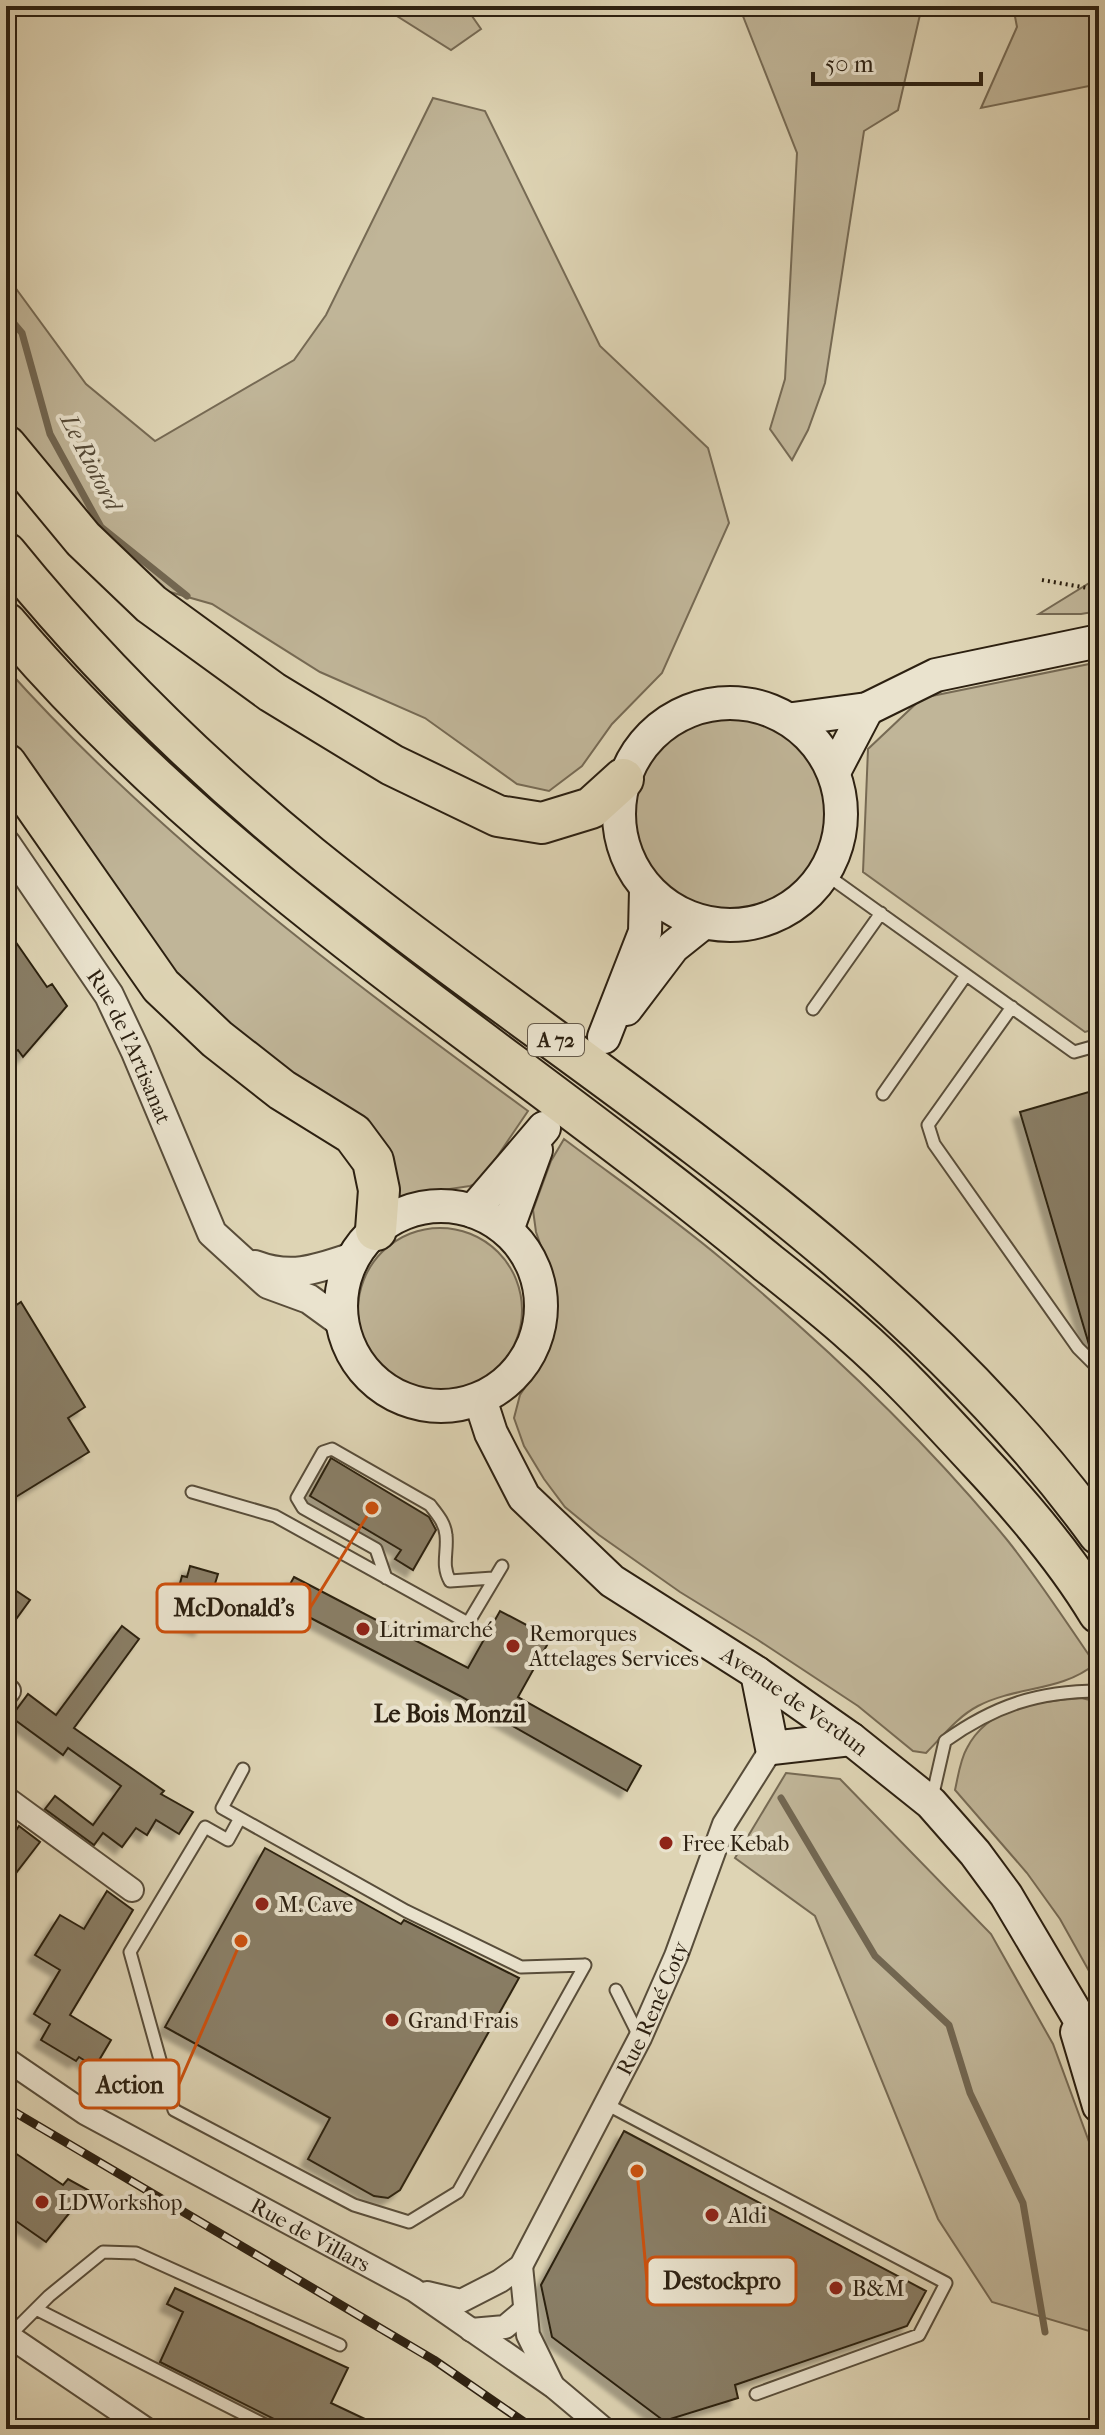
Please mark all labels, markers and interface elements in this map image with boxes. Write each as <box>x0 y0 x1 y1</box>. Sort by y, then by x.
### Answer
scale bar <box>813 36 981 86</box>
text: 50 m <box>825 50 874 78</box>
water label: Le Riotord <box>54 408 128 517</box>
street label: Rue de l'Artisanat <box>81 964 177 1128</box>
road number: A 72 <box>528 1024 584 1056</box>
callout: McDonald's <box>157 1584 310 1632</box>
text: McDonald's <box>174 1594 295 1622</box>
place label: Litrimarché <box>379 1617 493 1643</box>
marker: Litrimarché <box>354 1620 372 1638</box>
place label: Remorques Attelages Services <box>528 1621 699 1672</box>
marker: Remorques Attelages Services <box>504 1637 522 1655</box>
street label: Avenue de Verdun <box>715 1641 873 1762</box>
district label: Le Bois Monzil <box>374 1700 526 1728</box>
place label: Free Kebab <box>682 1831 789 1857</box>
marker: Free Kebab <box>657 1834 675 1852</box>
place label: M. Cave <box>278 1892 353 1918</box>
marker: M. Cave <box>253 1895 271 1913</box>
street label: Rue René Coty <box>611 1937 695 2080</box>
place label: Grand Frais <box>408 2008 518 2034</box>
marker: Grand Frais <box>383 2011 401 2029</box>
callout: Action <box>80 2060 179 2108</box>
text: Action <box>94 2071 165 2099</box>
place label: LDWorkshop <box>58 2190 182 2216</box>
marker: LDWorkshop <box>33 2193 51 2211</box>
street label: Rue de Villars <box>246 2193 374 2278</box>
place label: Aldi <box>727 2203 767 2229</box>
marker: Aldi <box>703 2206 721 2224</box>
callout: Destockpro <box>647 2257 796 2305</box>
text: Destockpro <box>663 2267 781 2295</box>
place label: B&M <box>852 2276 905 2302</box>
marker: B&M <box>827 2279 845 2297</box>

